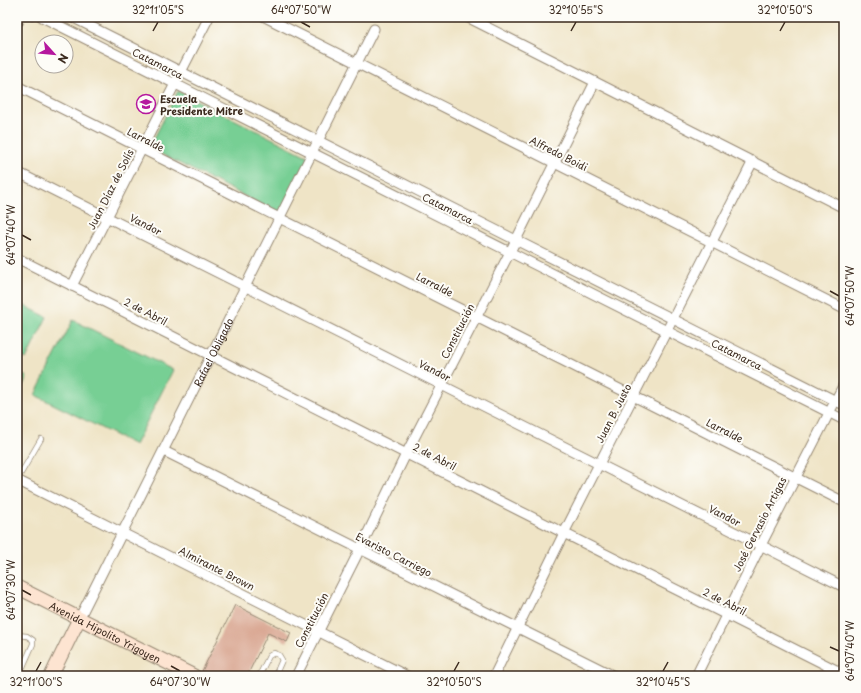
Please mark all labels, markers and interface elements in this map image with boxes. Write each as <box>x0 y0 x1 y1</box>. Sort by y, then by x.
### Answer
text: 32°11'05"S <box>132 2 184 17</box>
text: 64°07'50"W <box>271 2 332 17</box>
text: 32°10'55"S <box>549 2 603 17</box>
text: 32°10'50"S <box>757 2 813 17</box>
north arrow <box>34 34 74 74</box>
street label: Catamarca <box>130 44 186 82</box>
text: N <box>54 51 73 67</box>
place label: Escuela Presidente Mitre <box>160 91 244 118</box>
school or university icon: Escuela Presidente Mitre <box>135 93 157 115</box>
street label: Larralde <box>125 123 168 155</box>
street label: Alfredo Boidi <box>527 132 591 174</box>
street label: Juan Díaz de Solís <box>83 146 137 232</box>
street label: Catamarca <box>420 189 476 227</box>
text: 64°07'40"W <box>3 204 18 265</box>
street label: Vandor <box>127 210 165 239</box>
text: 64°07'50"W <box>842 265 857 326</box>
street label: Larralde <box>414 268 457 300</box>
street label: 2 de Abril <box>122 294 170 328</box>
street label: Constitución <box>437 301 477 361</box>
street label: Rafael Obligado <box>189 315 236 389</box>
street label: Catamarca <box>709 335 765 373</box>
street label: Vandor <box>416 356 454 385</box>
street label: Juan B. Justo <box>592 380 635 445</box>
street label: Larralde <box>704 414 747 446</box>
street label: 2 de Abril <box>411 439 459 473</box>
street label: José Gervasio Artigas <box>729 474 790 574</box>
street label: Vandor <box>706 501 744 530</box>
street label: Evaristo Carriego <box>353 528 435 580</box>
street label: Almirante Brown <box>176 542 258 594</box>
text: 64°07'30"W <box>3 559 18 621</box>
street label: 2 de Abril <box>701 584 749 618</box>
street label: Constitución <box>291 590 331 650</box>
street label: Avenida Hipolito Yrigoyen <box>47 597 164 666</box>
text: 64°07'40"W <box>842 620 857 681</box>
text: 32°11'00"S <box>9 674 63 689</box>
text: 64°07'30"W <box>149 674 211 689</box>
text: 32°10'50"S <box>426 674 482 689</box>
text: 32°10'45"S <box>636 674 690 689</box>

